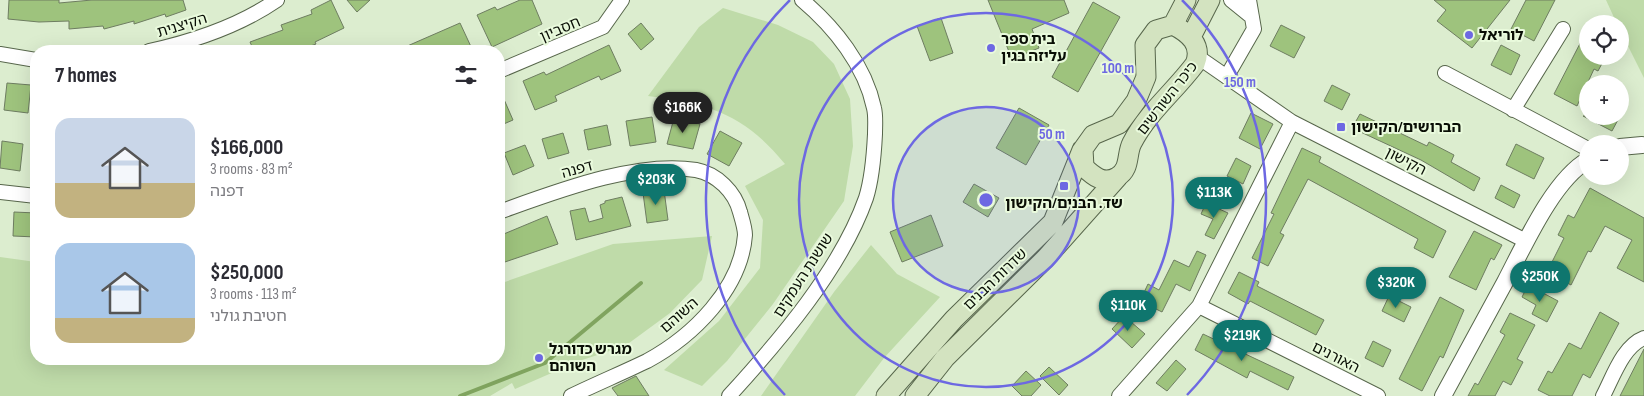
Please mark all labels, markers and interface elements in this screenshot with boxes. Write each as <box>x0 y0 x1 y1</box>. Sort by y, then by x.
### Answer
street label: הקיצנית <box>155 9 210 42</box>
street label: חסביון <box>537 13 583 46</box>
map controls <box>1579 15 1629 185</box>
button: locate <box>1579 15 1629 65</box>
place label: לוריאל <box>1479 26 1524 45</box>
marker: לוריאל <box>1463 29 1475 41</box>
place label: בית ספר עליזה בגין <box>1001 30 1067 66</box>
marker: בית ספר עליזה בגין <box>985 42 997 54</box>
street label: כיכר השורשים <box>1133 58 1202 139</box>
text: 100 m <box>1102 59 1134 78</box>
icon: filters <box>452 61 480 89</box>
text: 7 homes <box>55 63 117 88</box>
text: 150 m <box>1224 73 1256 92</box>
button: + <box>1579 75 1629 125</box>
pin: $166K <box>648 92 718 134</box>
text: $166K <box>664 98 702 117</box>
place label: הברושים/הקישון <box>1351 118 1461 137</box>
marker: הברושים/הקישון <box>1335 121 1347 133</box>
text: 50 m <box>1039 125 1065 144</box>
text: $166,000 <box>210 135 283 160</box>
button: − <box>1579 135 1629 185</box>
icon: home <box>95 138 155 198</box>
street label: הקישון <box>1382 143 1430 180</box>
street label: דפנה <box>559 156 595 183</box>
text: 3 rooms · 83 m² <box>210 160 293 179</box>
pin: $203K <box>621 164 691 206</box>
text: $203K <box>637 170 675 189</box>
pin: $113K <box>1179 176 1249 219</box>
marker: שד. הבנים/הקישון <box>1058 180 1070 192</box>
text: דפנה <box>210 182 244 201</box>
text: $113K <box>1196 183 1232 202</box>
centre of rings <box>977 191 995 209</box>
place label: שד. הבנים/הקישון <box>1005 194 1123 213</box>
street label: שושנת העמקים <box>769 230 838 321</box>
street label: שדרות הבנים <box>960 244 1031 314</box>
text: $250,000 <box>210 260 283 285</box>
pin: $250K <box>1505 260 1575 303</box>
icon: home <box>95 263 155 323</box>
pin: $320K <box>1361 266 1431 309</box>
text: $250K <box>1521 267 1559 286</box>
text: $320K <box>1377 273 1415 292</box>
text: 3 rooms · 113 m² <box>210 285 297 304</box>
pin: $110K <box>1093 290 1163 332</box>
street label: השוהם <box>656 294 702 337</box>
text: $110K <box>1110 296 1146 315</box>
text: חטיבת גולני <box>210 307 287 326</box>
pin: $219K <box>1207 320 1277 362</box>
text: $219K <box>1224 326 1260 345</box>
street label: האורנים <box>1309 337 1363 377</box>
place label: מגרש כדורגל השוהם <box>549 340 632 376</box>
marker: מגרש כדורגל השוהם <box>533 352 545 364</box>

